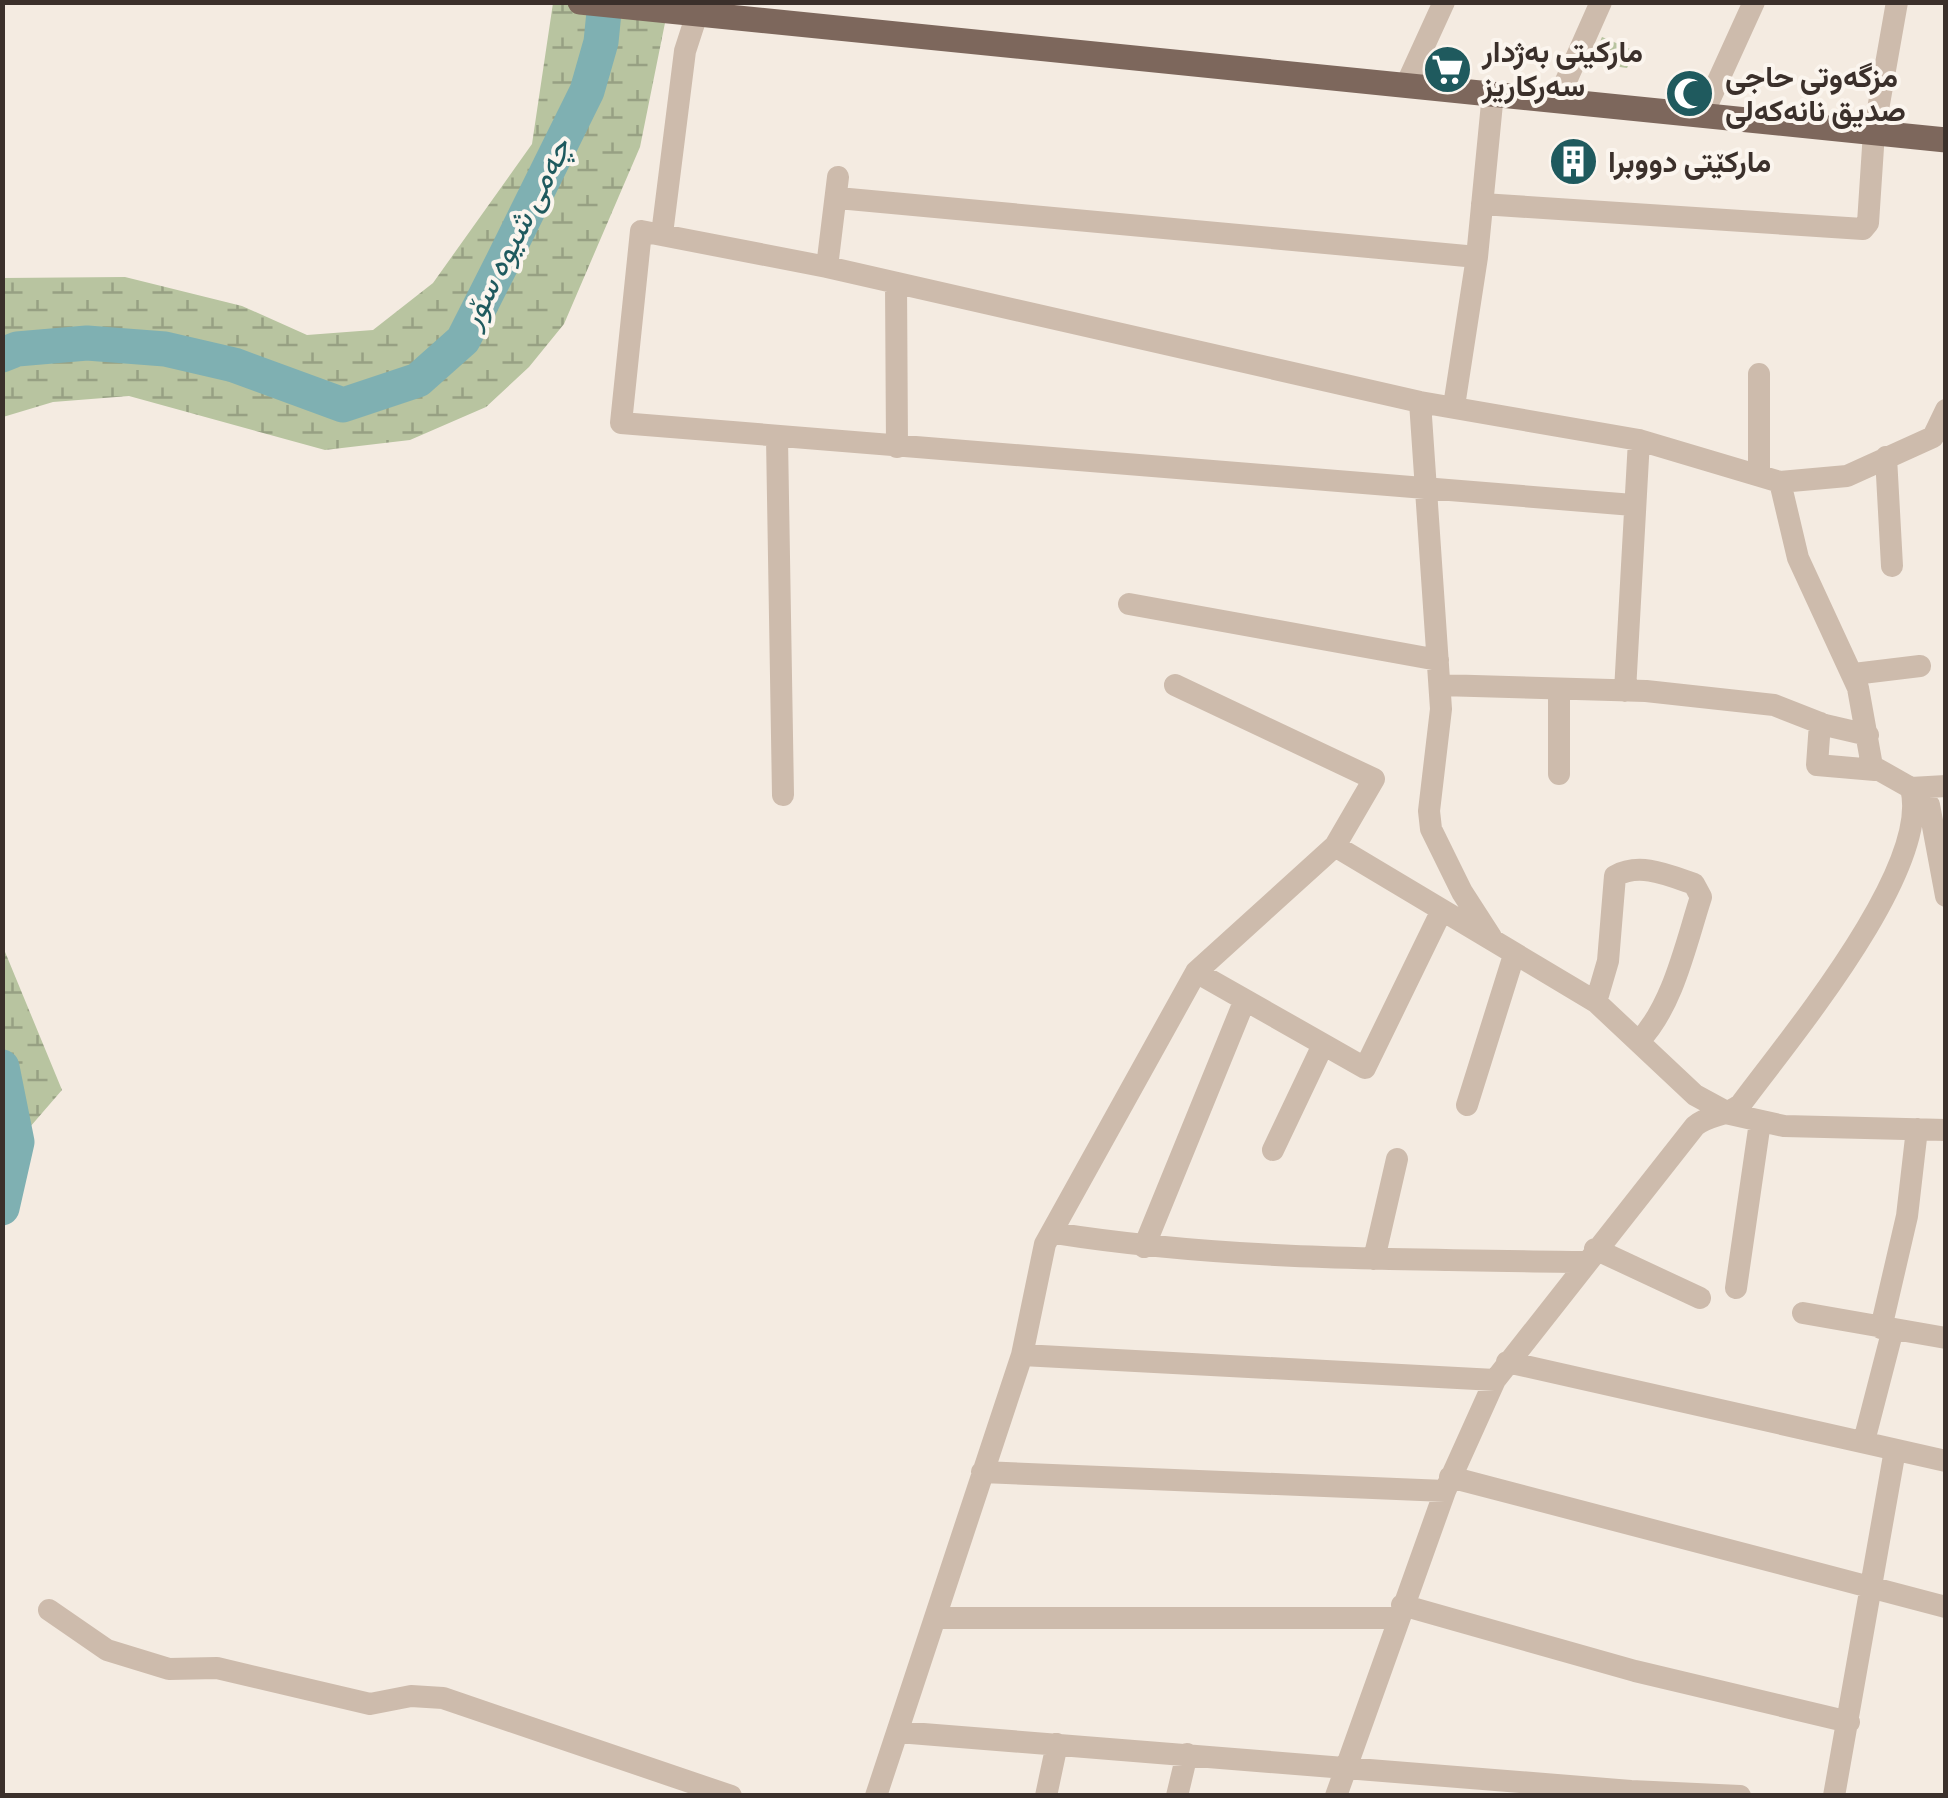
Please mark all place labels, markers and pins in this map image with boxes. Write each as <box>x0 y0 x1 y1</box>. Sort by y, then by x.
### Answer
place label: مارکیتی بەژدار سەرکاریز <box>1481 31 1643 108</box>
supermarket icon: مارکیتی بەژدار سەرکاریز <box>1421 43 1473 95</box>
place label: مزگەوتی حاجی صدیق نانەکەلی <box>1725 56 1906 133</box>
mosque icon: مزگەوتی حاجی صدیق نانەکەلی <box>1664 68 1716 120</box>
building icon: ماركێتى دووبرا <box>1547 136 1599 188</box>
place label: ماركێتى دووبرا <box>1608 141 1771 184</box>

